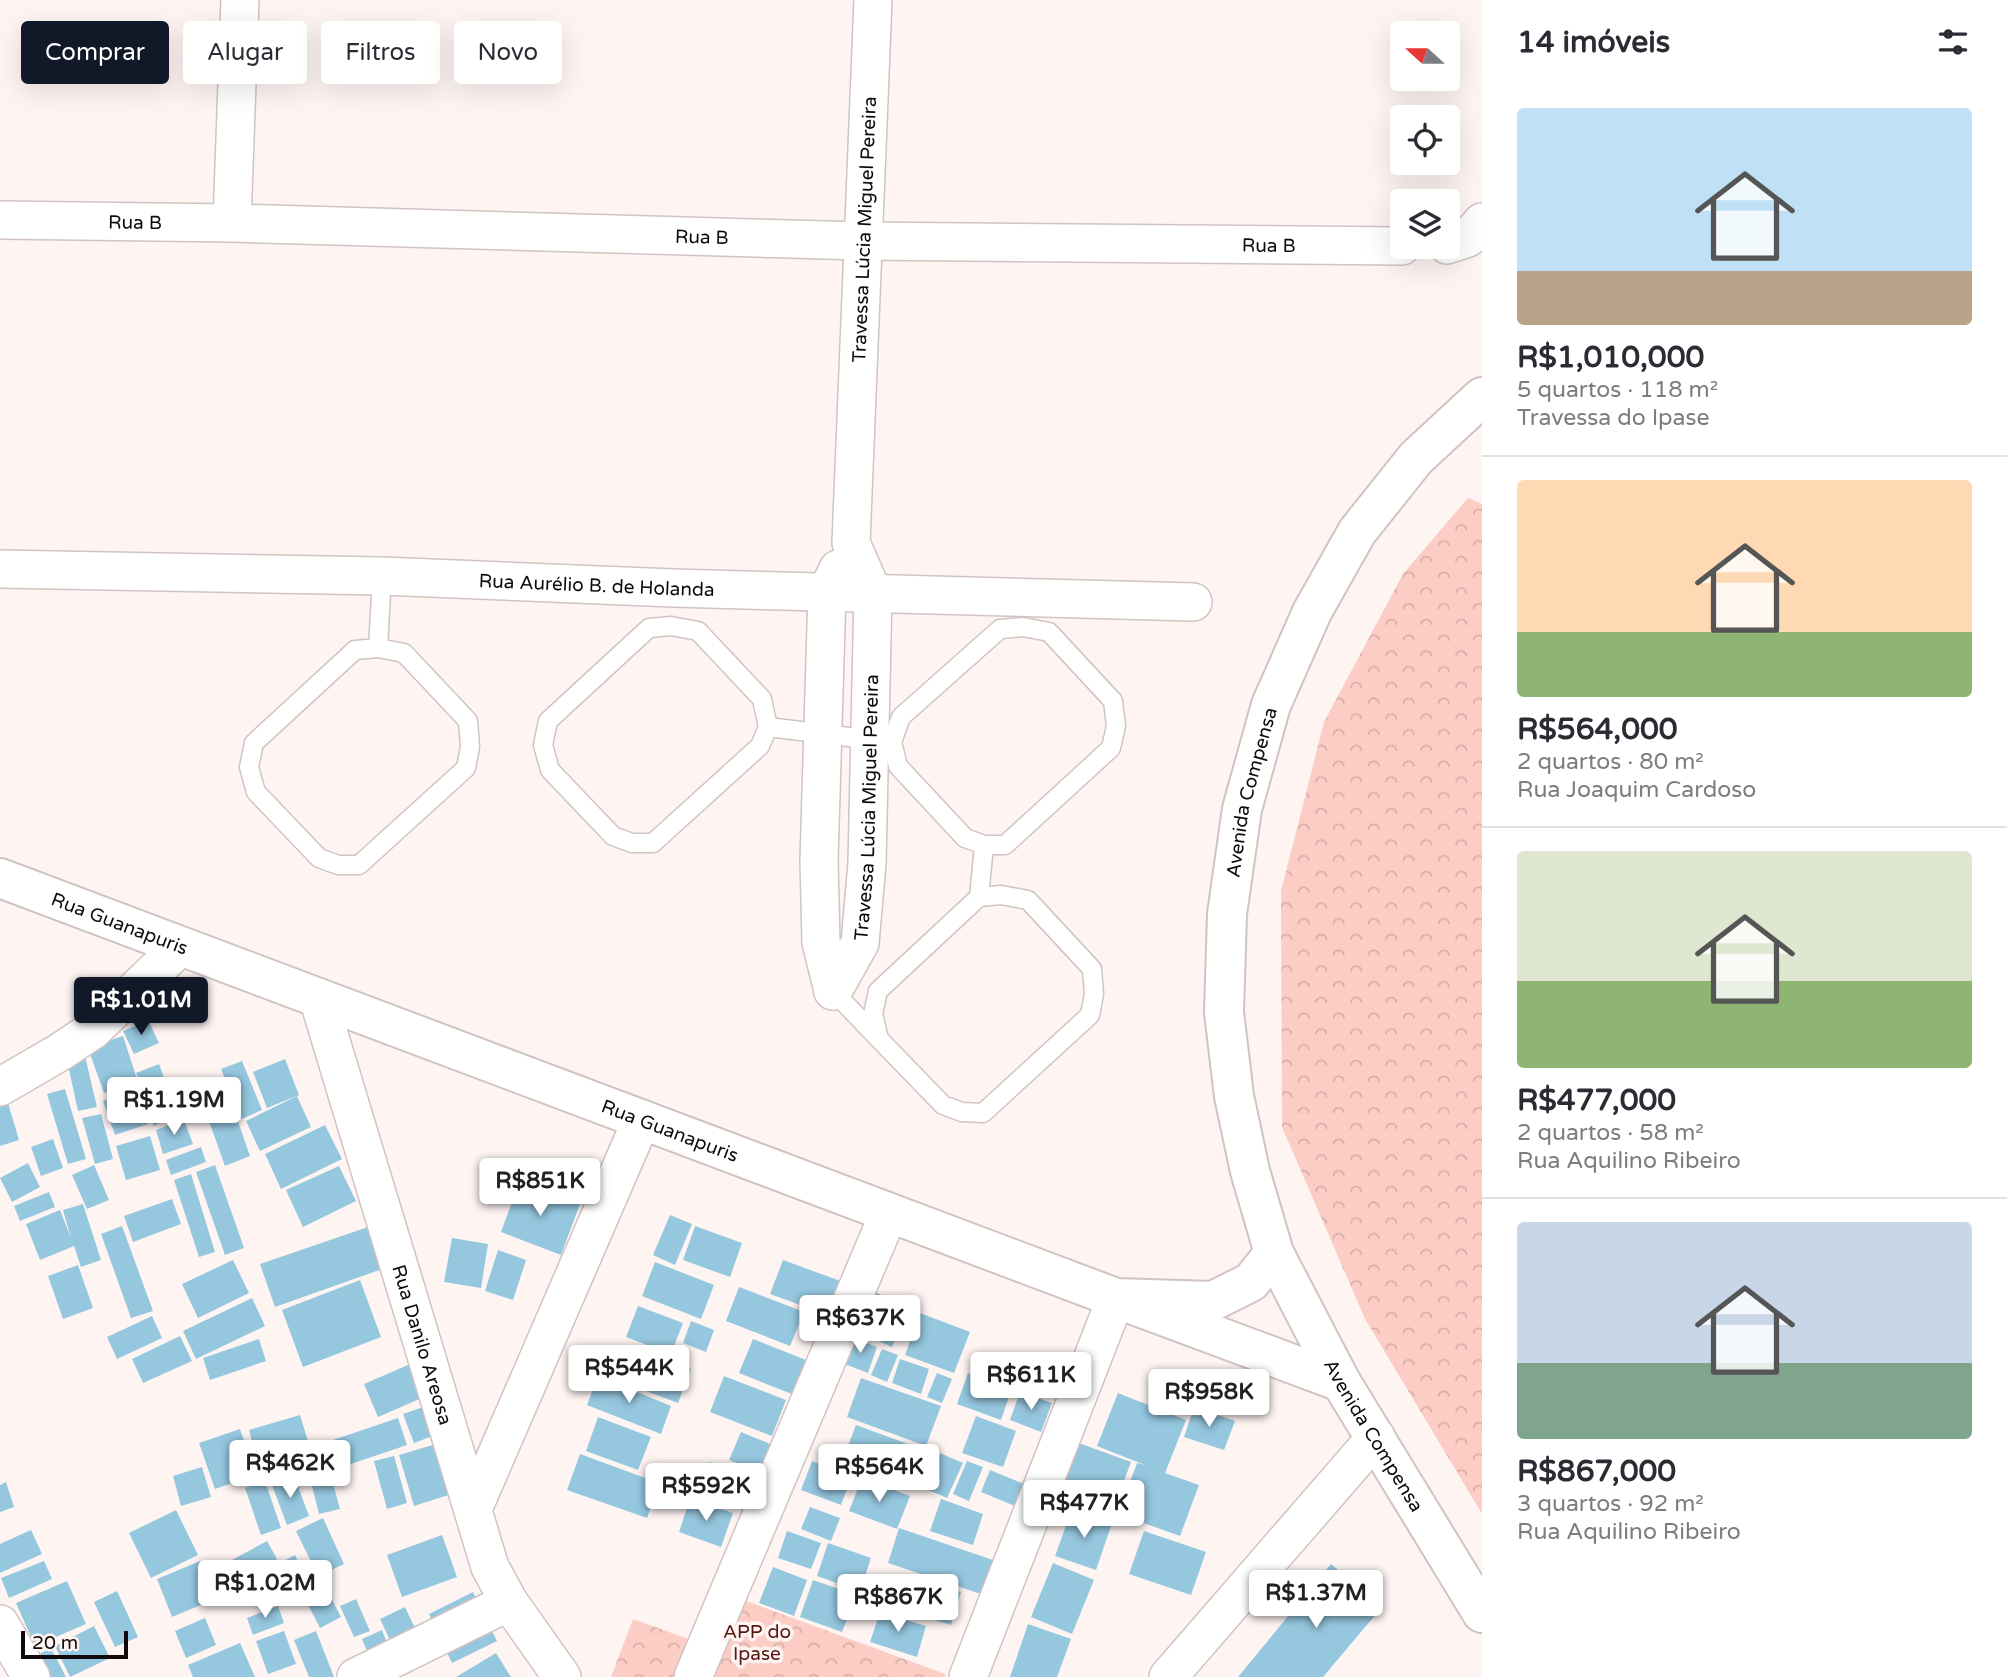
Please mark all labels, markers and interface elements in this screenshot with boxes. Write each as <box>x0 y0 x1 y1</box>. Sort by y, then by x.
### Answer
chip: Comprar <box>21 21 169 84</box>
chip: Alugar <box>183 21 307 84</box>
chip: Filtros <box>321 21 440 84</box>
chip: Novo <box>454 21 562 84</box>
north arrow <box>1390 21 1460 91</box>
map controls <box>1390 21 1460 259</box>
icon: filters <box>1934 23 1972 61</box>
text: 14 imóveis <box>1517 24 1670 61</box>
street label: Travessa Lúcia Miguel Pereira <box>848 96 881 363</box>
button: locate <box>1390 105 1460 175</box>
icon: home <box>1682 153 1808 279</box>
button: layers <box>1390 189 1460 259</box>
street label: Rua B <box>108 211 162 234</box>
street label: Rua B <box>674 226 729 249</box>
street label: Rua B <box>1242 235 1296 257</box>
text: R$1,010,000 <box>1517 339 1704 376</box>
text: 5 quartos · 118 m² <box>1517 376 1718 404</box>
text: Travessa do Ipase <box>1517 404 1710 432</box>
icon: home <box>1682 525 1808 651</box>
street label: Rua Aurélio B. de Holanda <box>478 570 715 601</box>
street label: Travessa Lúcia Miguel Pereira <box>850 674 883 941</box>
street label: Avenida Compensa <box>1222 705 1282 879</box>
text: R$564,000 <box>1517 711 1678 748</box>
text: 2 quartos · 80 m² <box>1517 748 1704 776</box>
text: Rua Joaquim Cardoso <box>1517 776 1756 804</box>
street label: Rua Guanapuris <box>48 888 191 960</box>
icon: home <box>1682 896 1808 1022</box>
pin: R$1.01M <box>76 978 206 1037</box>
text: R$1.01M <box>90 986 192 1014</box>
pin: R$1.19M <box>109 1078 239 1137</box>
text: R$477,000 <box>1517 1082 1676 1119</box>
text: R$1.19M <box>123 1086 225 1114</box>
street label: Rua Guanapuris <box>598 1095 741 1167</box>
text: 2 quartos · 58 m² <box>1517 1119 1704 1147</box>
text: Rua Aquilino Ribeiro <box>1517 1147 1741 1175</box>
pin: R$851K <box>483 1158 597 1218</box>
text: R$851K <box>495 1167 585 1195</box>
street label: Rua Danilo Areosa <box>387 1262 456 1428</box>
icon: home <box>1682 1267 1808 1393</box>
pin: R$637K <box>803 1296 917 1355</box>
text: R$637K <box>815 1304 905 1332</box>
pin: R$544K <box>572 1346 686 1405</box>
pin: R$611K <box>974 1352 1088 1412</box>
text: R$544K <box>584 1354 674 1382</box>
street label: Avenida Compensa <box>1319 1356 1428 1516</box>
text: R$611K <box>986 1361 1076 1389</box>
pin: R$958K <box>1152 1370 1266 1429</box>
text: R$958K <box>1164 1378 1254 1406</box>
pin: R$462K <box>233 1440 347 1500</box>
pin: R$564K <box>822 1444 936 1504</box>
text: R$462K <box>245 1449 335 1477</box>
text: R$564K <box>834 1453 924 1481</box>
text: R$867,000 <box>1517 1453 1676 1490</box>
pin: R$592K <box>649 1464 763 1523</box>
text: R$592K <box>661 1472 751 1500</box>
pin: R$477K <box>1027 1480 1141 1540</box>
text: R$477K <box>1039 1489 1129 1517</box>
text: 3 quartos · 92 m² <box>1517 1490 1704 1518</box>
text: Rua Aquilino Ribeiro <box>1517 1518 1741 1546</box>
pin: R$1.02M <box>200 1560 330 1620</box>
text: R$1.02M <box>214 1569 316 1597</box>
pin: R$1.37M <box>1251 1570 1381 1630</box>
pin: R$867K <box>841 1574 955 1634</box>
text: R$1.37M <box>1265 1579 1367 1607</box>
text: R$867K <box>853 1583 943 1611</box>
park label: APP do Ipase <box>723 1621 791 1665</box>
scale bar <box>21 1628 128 1660</box>
text: 20 m <box>32 1632 78 1654</box>

